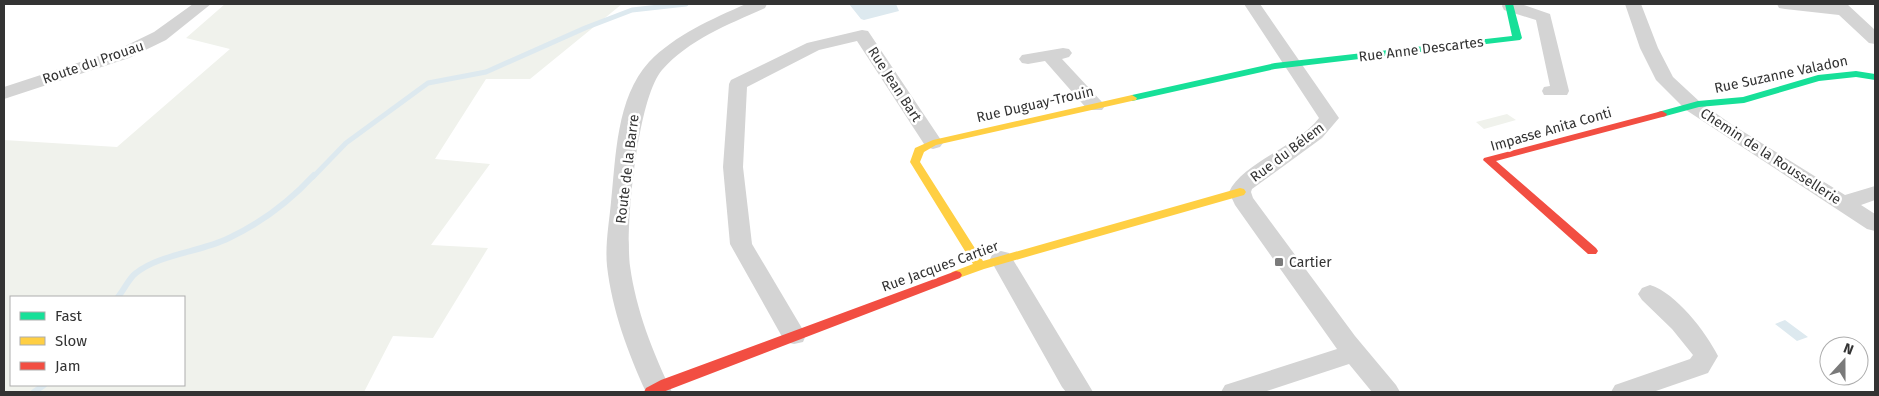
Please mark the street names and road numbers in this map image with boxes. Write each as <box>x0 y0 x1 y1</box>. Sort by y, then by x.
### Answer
street label: Rue Anne Descartes <box>1358 33 1485 66</box>
street label: Route du Prouau <box>40 37 146 88</box>
street label: Rue Jean Bart <box>864 44 926 126</box>
street label: Rue Suzanne Valadon <box>1713 52 1849 97</box>
street label: Rue Duguay-Trouin <box>975 83 1095 126</box>
street label: Impasse Anita Conti <box>1488 104 1614 155</box>
street label: Chemin de la Roussellerie <box>1697 105 1844 208</box>
street label: Route de la Barre <box>612 113 643 225</box>
street label: Rue du Bélem <box>1247 119 1328 186</box>
street label: Rue Jacques Cartier <box>879 237 1002 296</box>

